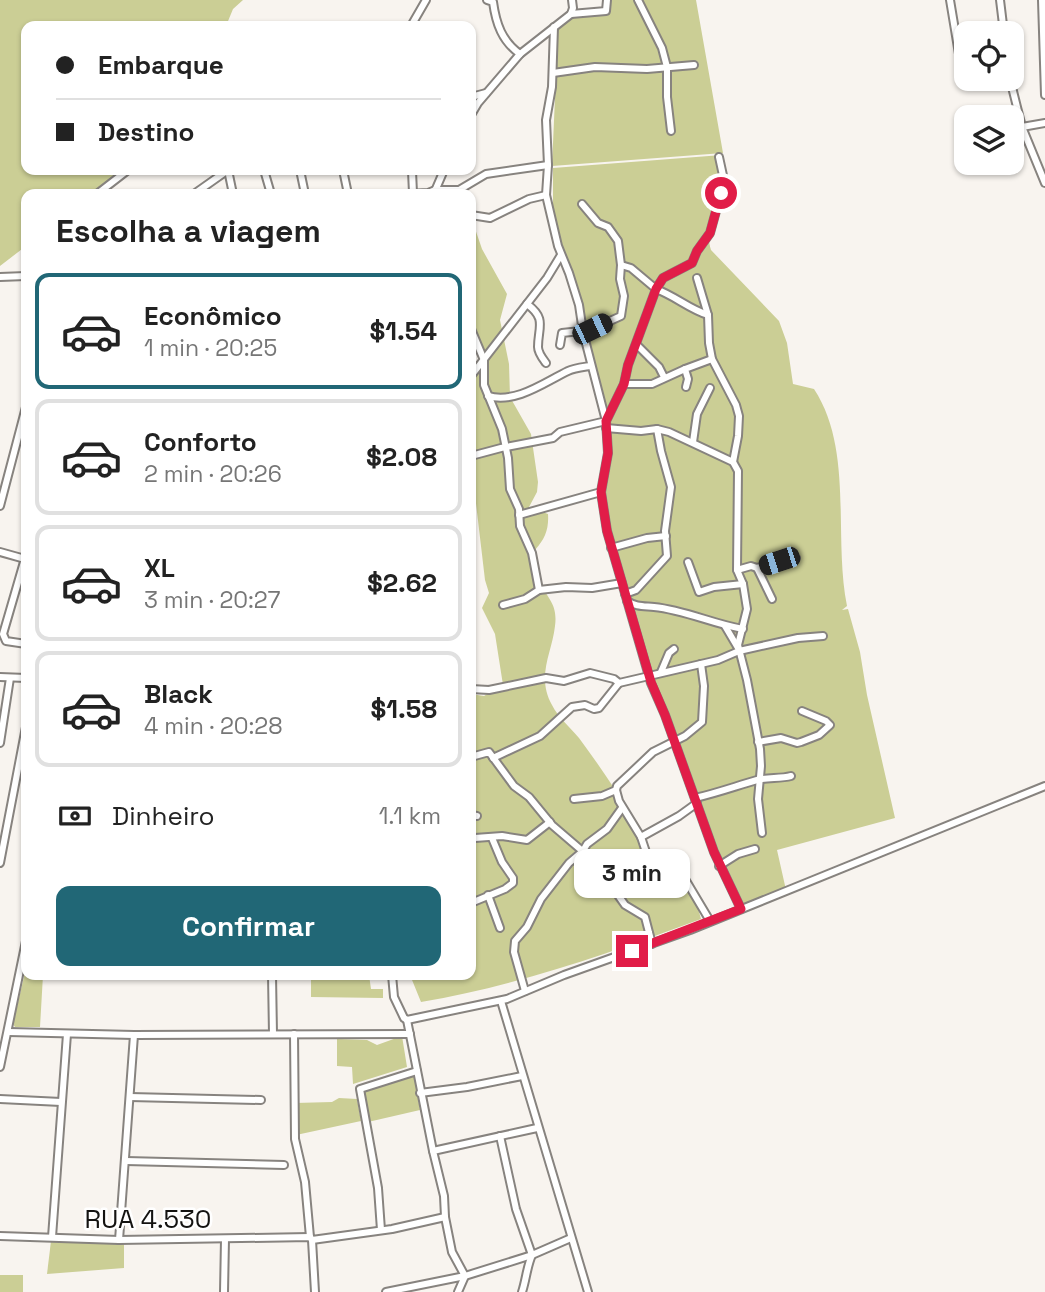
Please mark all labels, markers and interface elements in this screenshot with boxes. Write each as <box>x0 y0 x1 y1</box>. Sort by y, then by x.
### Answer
map controls <box>954 21 1024 175</box>
button: locate <box>954 21 1024 91</box>
text: Embarque <box>98 48 224 82</box>
button: layers <box>954 105 1024 175</box>
text: Destino <box>98 115 194 149</box>
route start <box>705 177 737 209</box>
text: Escolha a viagem <box>56 211 321 251</box>
text: Econômico <box>144 299 282 333</box>
icon: car <box>60 300 123 363</box>
car <box>569 310 616 348</box>
text: $1.54 <box>370 314 437 348</box>
text: 1 min · 20:25 <box>144 333 277 363</box>
text: Conforto <box>144 425 257 459</box>
icon: car <box>60 426 123 489</box>
text: $2.08 <box>366 440 437 474</box>
text: 2 min · 20:26 <box>144 459 282 489</box>
car <box>756 545 803 577</box>
text: XL <box>144 551 175 585</box>
icon: car <box>60 552 123 615</box>
text: $2.62 <box>367 566 437 600</box>
text: 3 min · 20:27 <box>144 585 281 615</box>
text: Black <box>144 677 213 711</box>
icon: car <box>60 678 123 741</box>
text: $1.58 <box>371 692 437 726</box>
text: 4 min · 20:28 <box>144 711 283 741</box>
icon: cash <box>56 797 94 835</box>
text: Dinheiro <box>112 799 215 833</box>
text: 1.1 km <box>379 801 441 831</box>
callout: 3 min <box>574 850 690 898</box>
text: 3 min <box>602 858 662 888</box>
button: Confirmar <box>56 886 441 966</box>
route end <box>616 935 648 967</box>
street label: RUA 4.530 <box>85 1202 211 1236</box>

